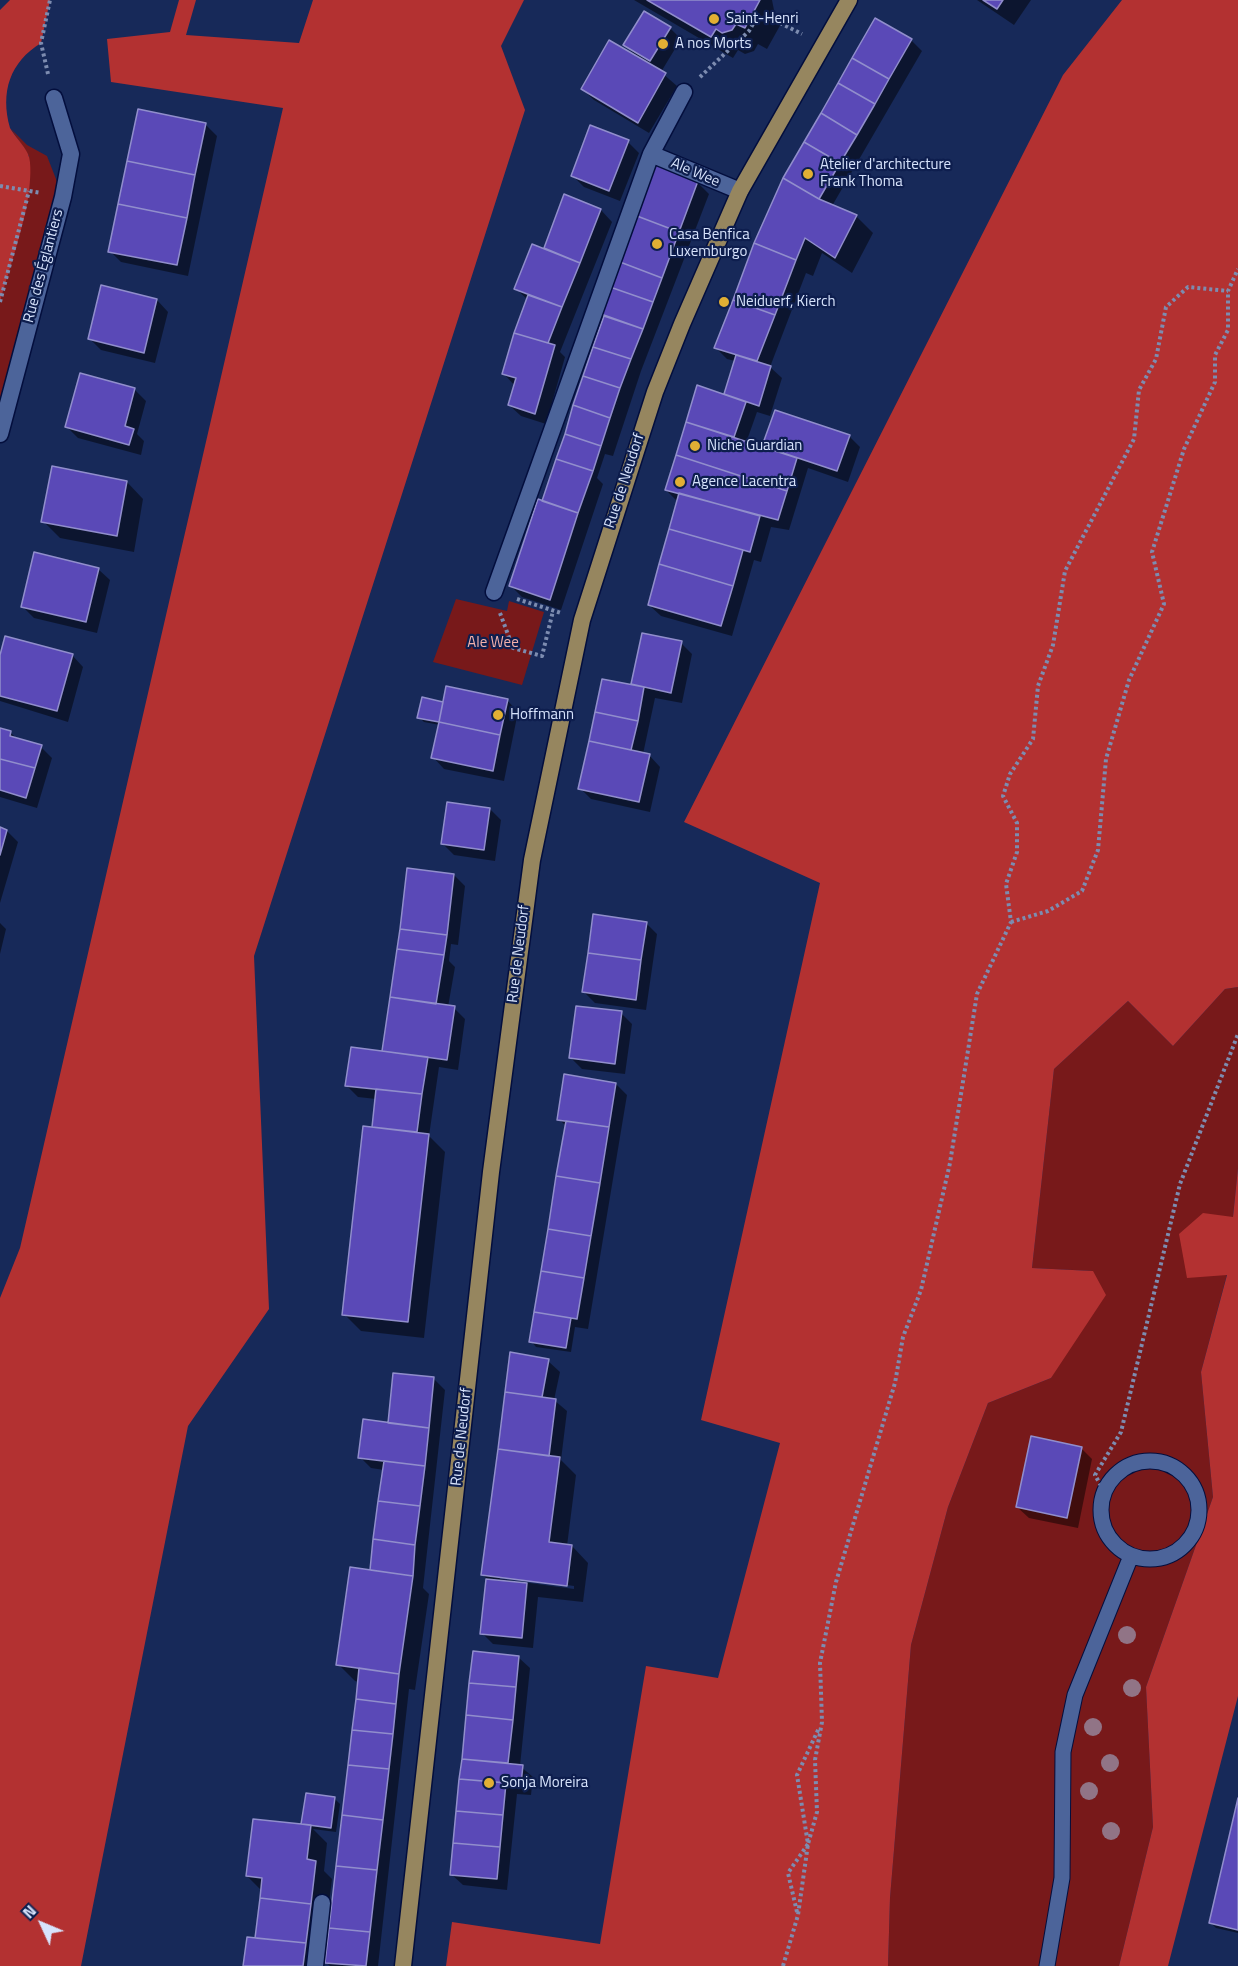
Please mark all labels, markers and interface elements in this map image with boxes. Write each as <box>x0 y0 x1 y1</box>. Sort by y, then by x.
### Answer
place label: Saint-Henri <box>726 10 799 28</box>
marker: Saint-Henri <box>707 12 721 26</box>
place label: A nos Morts <box>675 35 751 53</box>
marker: A nos Morts <box>656 37 670 51</box>
street label: Ale Wee <box>668 155 722 191</box>
place label: Atelier d'architecture Frank Thoma <box>820 156 951 191</box>
marker: Atelier d'architecture Frank Thoma <box>801 167 815 181</box>
street label: Rue des Églantiers <box>20 207 68 325</box>
place label: Casa Benfica Luxemburgo <box>669 226 750 261</box>
marker: Casa Benfica Luxemburgo <box>650 237 664 251</box>
place label: Neiduerf, Kierch <box>736 293 836 311</box>
marker: Neiduerf, Kierch <box>717 295 731 309</box>
street label: Rue de Neudorf <box>601 431 649 531</box>
place label: Niche Guardian <box>707 437 802 455</box>
marker: Niche Guardian <box>688 439 702 453</box>
place label: Agence Lacentra <box>692 473 796 491</box>
marker: Agence Lacentra <box>673 475 687 489</box>
park label: Ale Wee <box>467 634 519 652</box>
place label: Hoffmann <box>510 706 574 724</box>
marker: Hoffmann <box>491 708 505 722</box>
street label: Rue de Neudorf <box>504 904 534 1004</box>
street label: Rue de Neudorf <box>448 1387 476 1487</box>
place label: Sonja Moreira <box>501 1774 588 1792</box>
marker: Sonja Moreira <box>482 1776 496 1790</box>
north arrow <box>12 1894 72 1954</box>
text: N <box>17 1899 42 1924</box>

